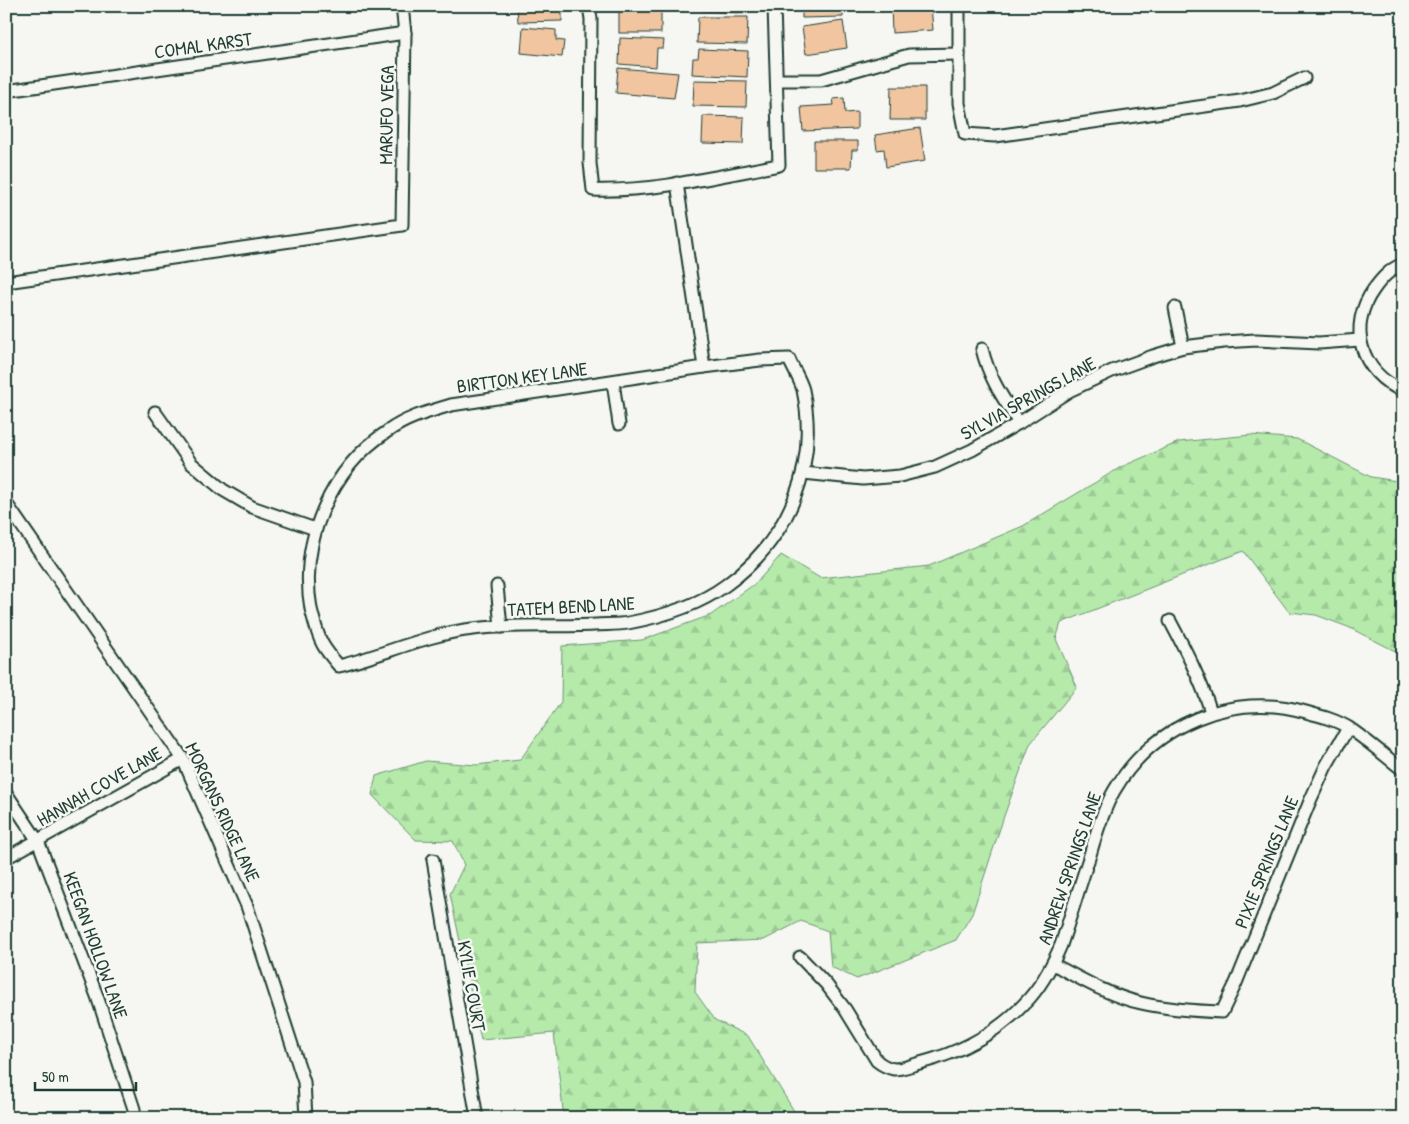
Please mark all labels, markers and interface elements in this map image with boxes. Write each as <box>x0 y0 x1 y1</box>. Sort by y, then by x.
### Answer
street label: COMAL KARST <box>152 25 255 65</box>
street label: MARUFO VEGA <box>372 65 400 165</box>
street label: SYLVIA SPRINGS LANE <box>956 350 1101 446</box>
street label: BIRTTON KEY LANE <box>455 355 590 399</box>
street label: TATEM BEND LANE <box>507 590 636 622</box>
street label: MORGANS RIDGE LANE <box>179 738 267 886</box>
street label: HANNAH COVE LANE <box>32 739 167 832</box>
street label: ANDREW SPRINGS LANE <box>1031 788 1107 948</box>
street label: PIXIE SPRINGS LANE <box>1228 791 1305 932</box>
street label: KEEGAN HOLLOW LANE <box>57 868 135 1023</box>
street label: KYLIE COURT <box>451 939 493 1034</box>
scale bar <box>35 1059 136 1091</box>
text: 50 m <box>42 1066 69 1087</box>

